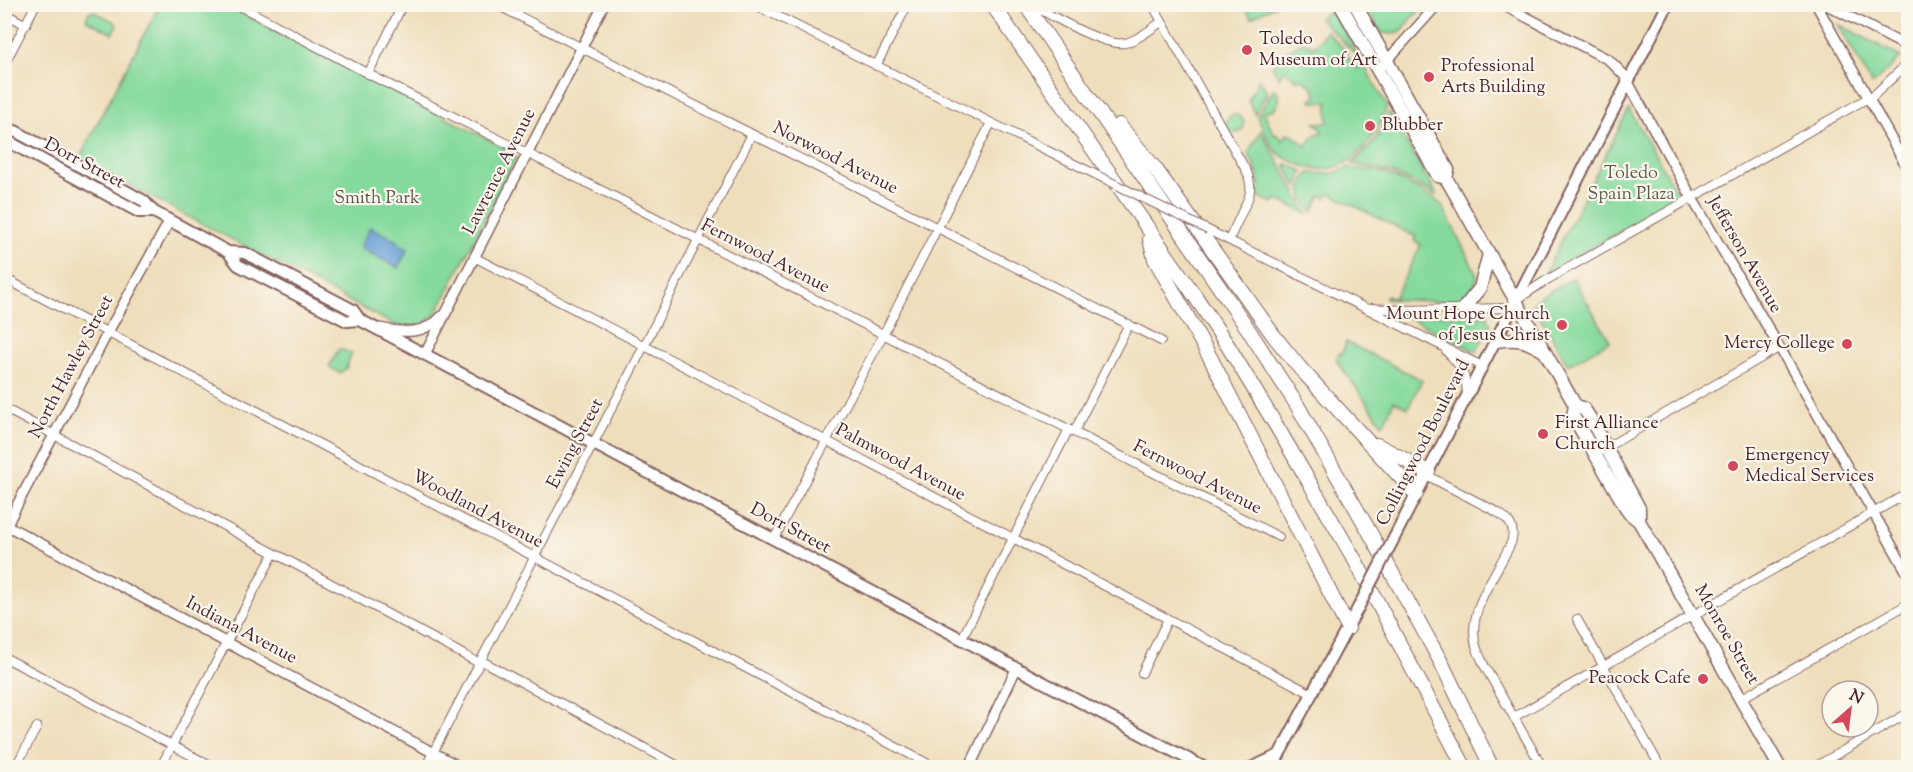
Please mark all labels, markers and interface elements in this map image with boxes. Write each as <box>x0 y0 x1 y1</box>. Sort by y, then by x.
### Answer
place label: Toledo Museum of Art <box>1259 27 1377 74</box>
marker: Toledo Museum of Art <box>1240 43 1254 57</box>
place label: Professional Arts Building <box>1441 54 1545 101</box>
marker: Professional Arts Building <box>1422 70 1436 84</box>
street label: Lawrence Avenue <box>457 104 543 240</box>
place label: Blubber <box>1382 113 1443 139</box>
street label: Norwood Avenue <box>768 116 902 202</box>
marker: Blubber <box>1363 119 1377 133</box>
street label: Dorr Street <box>39 132 129 196</box>
park label: Toledo Spain Plaza <box>1587 161 1675 208</box>
park label: Smith Park <box>334 186 420 212</box>
street label: Jefferson Avenue <box>1700 191 1788 318</box>
street label: Fernwood Avenue <box>696 213 834 301</box>
street label: North Hawley Street <box>23 291 121 443</box>
place label: Mount Hope Church of Jesus Christ <box>1386 302 1550 349</box>
marker: Mount Hope Church of Jesus Christ <box>1555 318 1569 332</box>
place label: Mercy College <box>1724 331 1835 357</box>
marker: Mercy College <box>1840 337 1854 351</box>
street label: Collingwood Boulevard <box>1371 355 1477 531</box>
street label: Ewing Street <box>541 394 611 494</box>
place label: First Alliance Church <box>1555 411 1659 458</box>
street label: Palmwood Avenue <box>830 418 970 508</box>
marker: First Alliance Church <box>1536 427 1550 441</box>
street label: Fernwood Avenue <box>1128 434 1266 522</box>
place label: Emergency Medical Services <box>1745 443 1874 490</box>
marker: Emergency Medical Services <box>1726 459 1740 473</box>
street label: Woodland Avenue <box>406 464 548 556</box>
street label: Dorr Street <box>745 497 835 561</box>
street label: Monroe Street <box>1687 580 1765 690</box>
street label: Indiana Avenue <box>181 591 301 671</box>
place label: Peacock Cafe <box>1589 666 1691 692</box>
marker: Peacock Cafe <box>1696 672 1710 686</box>
north arrow <box>1820 679 1880 739</box>
text: N <box>1845 685 1867 711</box>

